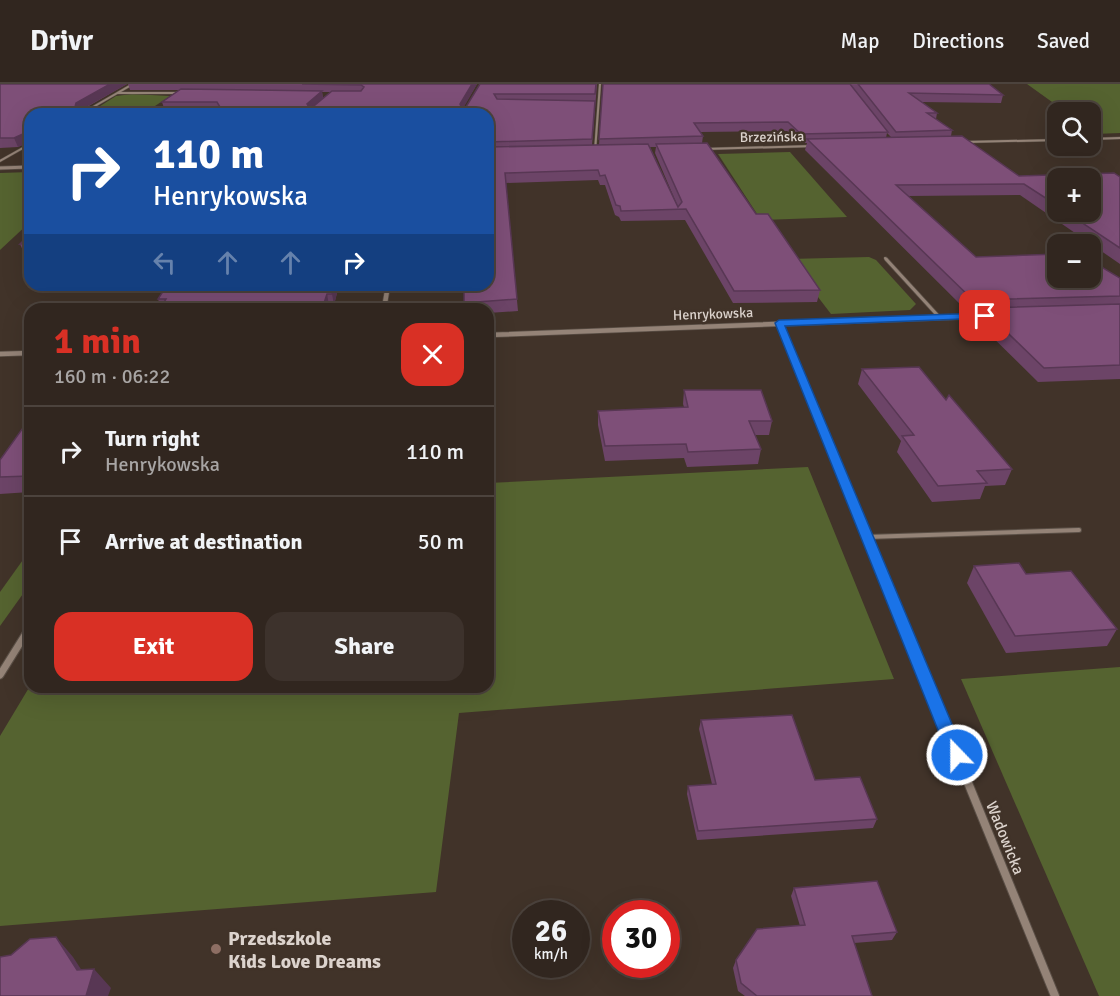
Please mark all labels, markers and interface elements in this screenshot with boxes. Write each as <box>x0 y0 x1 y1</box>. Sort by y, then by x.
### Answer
text: Drivr <box>30 24 93 58</box>
text: Map <box>841 28 879 54</box>
text: Directions <box>912 28 1004 54</box>
text: Saved <box>1037 28 1090 54</box>
map controls <box>1047 102 1101 288</box>
button: search <box>1047 102 1101 156</box>
street label: Brzezińska <box>740 128 804 146</box>
text: 110 m <box>153 129 264 180</box>
icon: right <box>54 132 132 210</box>
button: + <box>1047 168 1101 222</box>
text: Henrykowska <box>153 180 308 213</box>
button: − <box>1047 234 1101 288</box>
icon: left <box>148 246 181 279</box>
icon: ahead <box>211 246 244 279</box>
icon: ahead <box>274 246 307 279</box>
icon: right <box>337 246 370 279</box>
pin <box>959 290 1010 341</box>
icon: arrive <box>968 299 1001 332</box>
street label: Henrykowska <box>673 304 753 324</box>
text: 1 min <box>54 319 141 364</box>
button: close <box>401 323 464 386</box>
text: 160 m · 06:22 <box>54 364 170 389</box>
text: Turn right <box>105 425 200 452</box>
icon: right <box>54 435 87 468</box>
text: 110 m <box>406 438 464 465</box>
text: Henrykowska <box>105 452 220 477</box>
icon: arrive <box>54 525 87 558</box>
text: Arrive at destination <box>105 528 302 555</box>
text: 50 m <box>418 528 464 555</box>
button: Exit <box>54 612 253 681</box>
button: Share <box>265 612 464 681</box>
position arrow <box>925 723 989 787</box>
street label: Wadowicka <box>981 798 1029 878</box>
speed limit sign: 30 <box>602 900 680 978</box>
text: 26 <box>535 913 567 950</box>
place label: Przedszkole Kids Love Dreams <box>228 926 381 974</box>
marker: Przedszkole Kids Love Dreams <box>209 942 223 956</box>
text: km/h <box>534 945 568 963</box>

